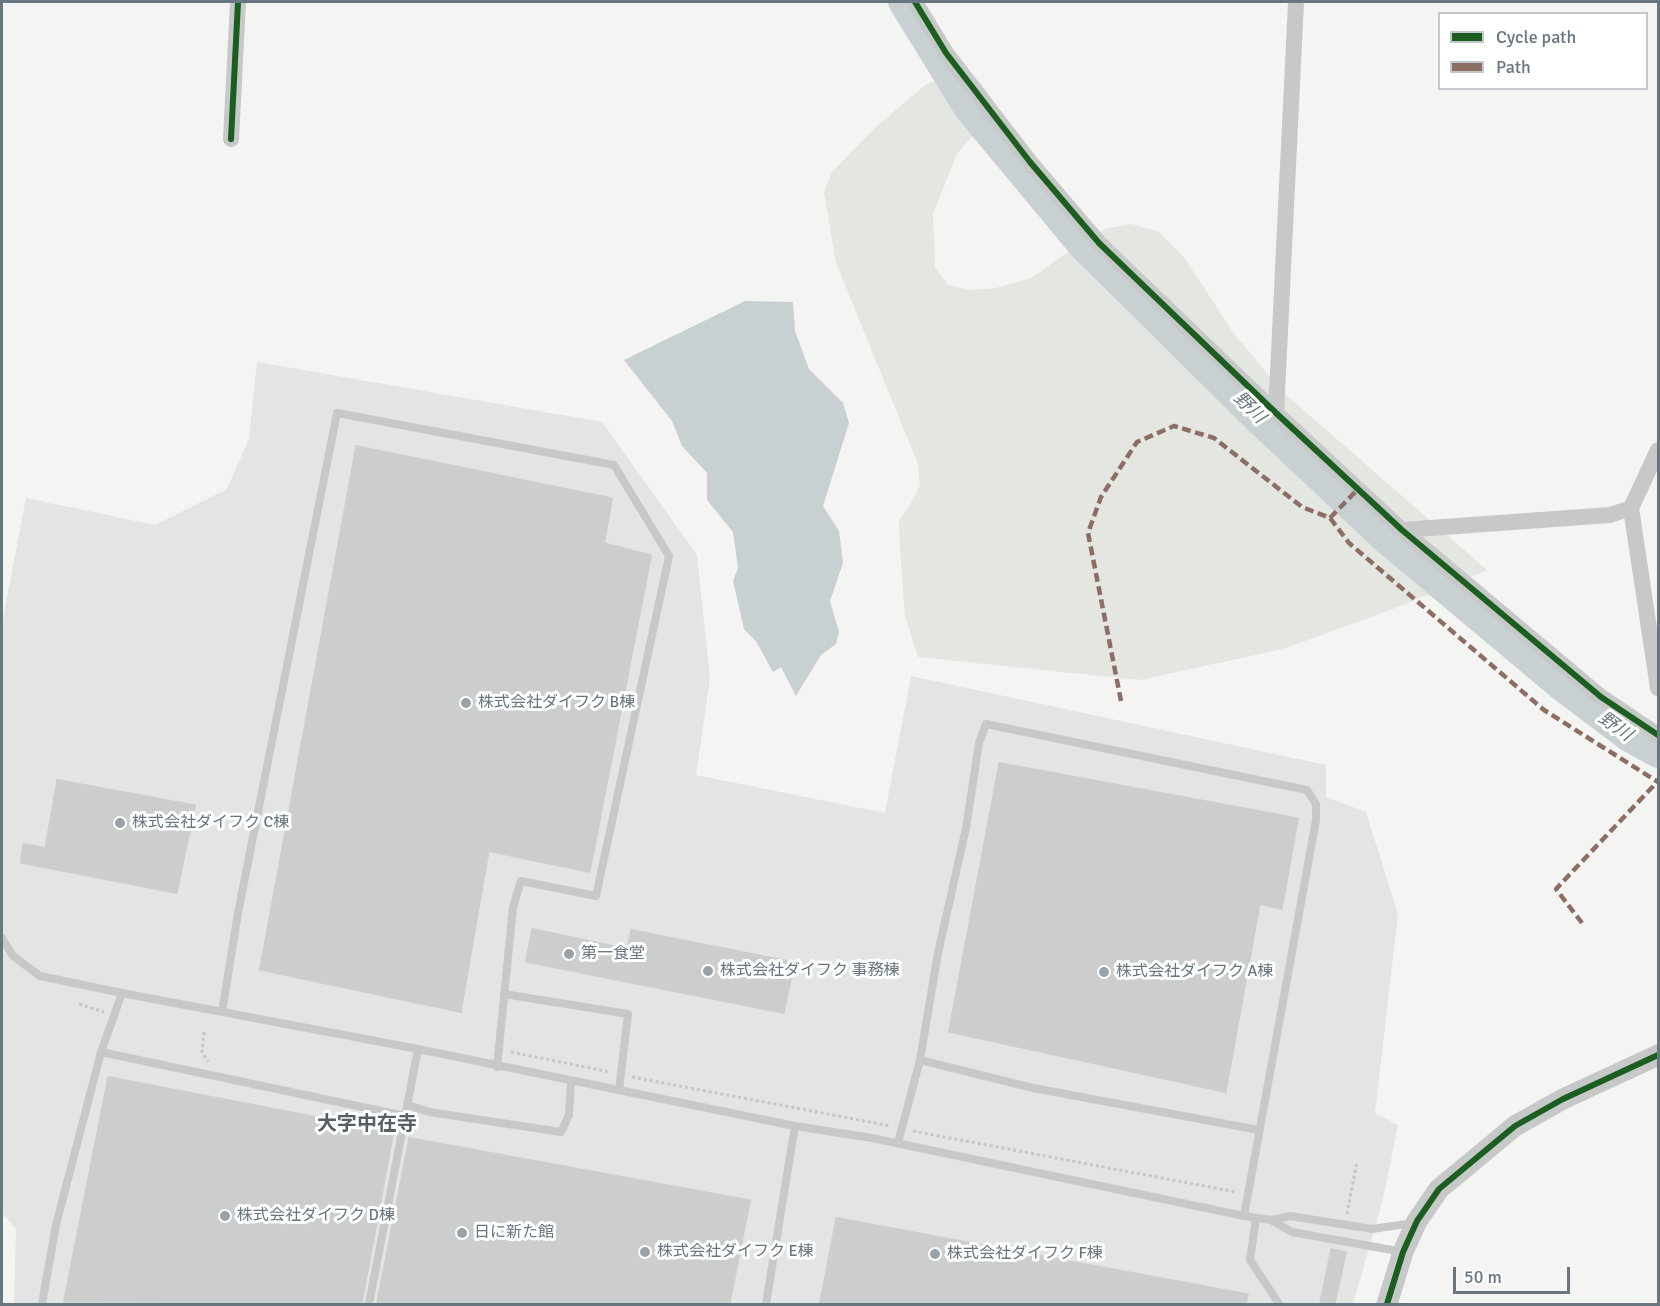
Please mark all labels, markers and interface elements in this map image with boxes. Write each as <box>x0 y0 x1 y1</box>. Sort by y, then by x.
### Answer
legend <box>1438 12 1648 90</box>
text: Cycle path <box>1496 26 1576 48</box>
text: Path <box>1496 56 1531 78</box>
water label: 野川 <box>1229 388 1269 428</box>
place label: 株式会社ダイフク B棟 <box>478 693 635 713</box>
marker: 株式会社ダイフク B棟 <box>459 696 473 710</box>
water label: 野川 <box>1594 708 1636 746</box>
place label: 株式会社ダイフク C棟 <box>132 813 289 833</box>
marker: 株式会社ダイフク C棟 <box>113 816 127 830</box>
place label: 第一食堂 <box>581 944 645 964</box>
marker: 第一食堂 <box>562 947 576 961</box>
place label: 株式会社ダイフク 事務棟 <box>720 961 900 981</box>
place label: 株式会社ダイフク A棟 <box>1116 962 1273 982</box>
marker: 株式会社ダイフク 事務棟 <box>701 964 715 978</box>
marker: 株式会社ダイフク A棟 <box>1097 965 1111 979</box>
district label: 大字中在寺 <box>317 1113 417 1137</box>
place label: 株式会社ダイフク D棟 <box>237 1206 395 1226</box>
marker: 株式会社ダイフク D棟 <box>218 1209 232 1223</box>
place label: 日に新た館 <box>474 1223 554 1243</box>
marker: 日に新た館 <box>455 1226 469 1240</box>
place label: 株式会社ダイフク E棟 <box>657 1242 814 1262</box>
place label: 株式会社ダイフク F棟 <box>947 1244 1103 1264</box>
marker: 株式会社ダイフク E棟 <box>638 1245 652 1259</box>
marker: 株式会社ダイフク F棟 <box>928 1247 942 1261</box>
scale bar <box>1456 1255 1573 1293</box>
text: 50 m <box>1464 1266 1502 1288</box>

